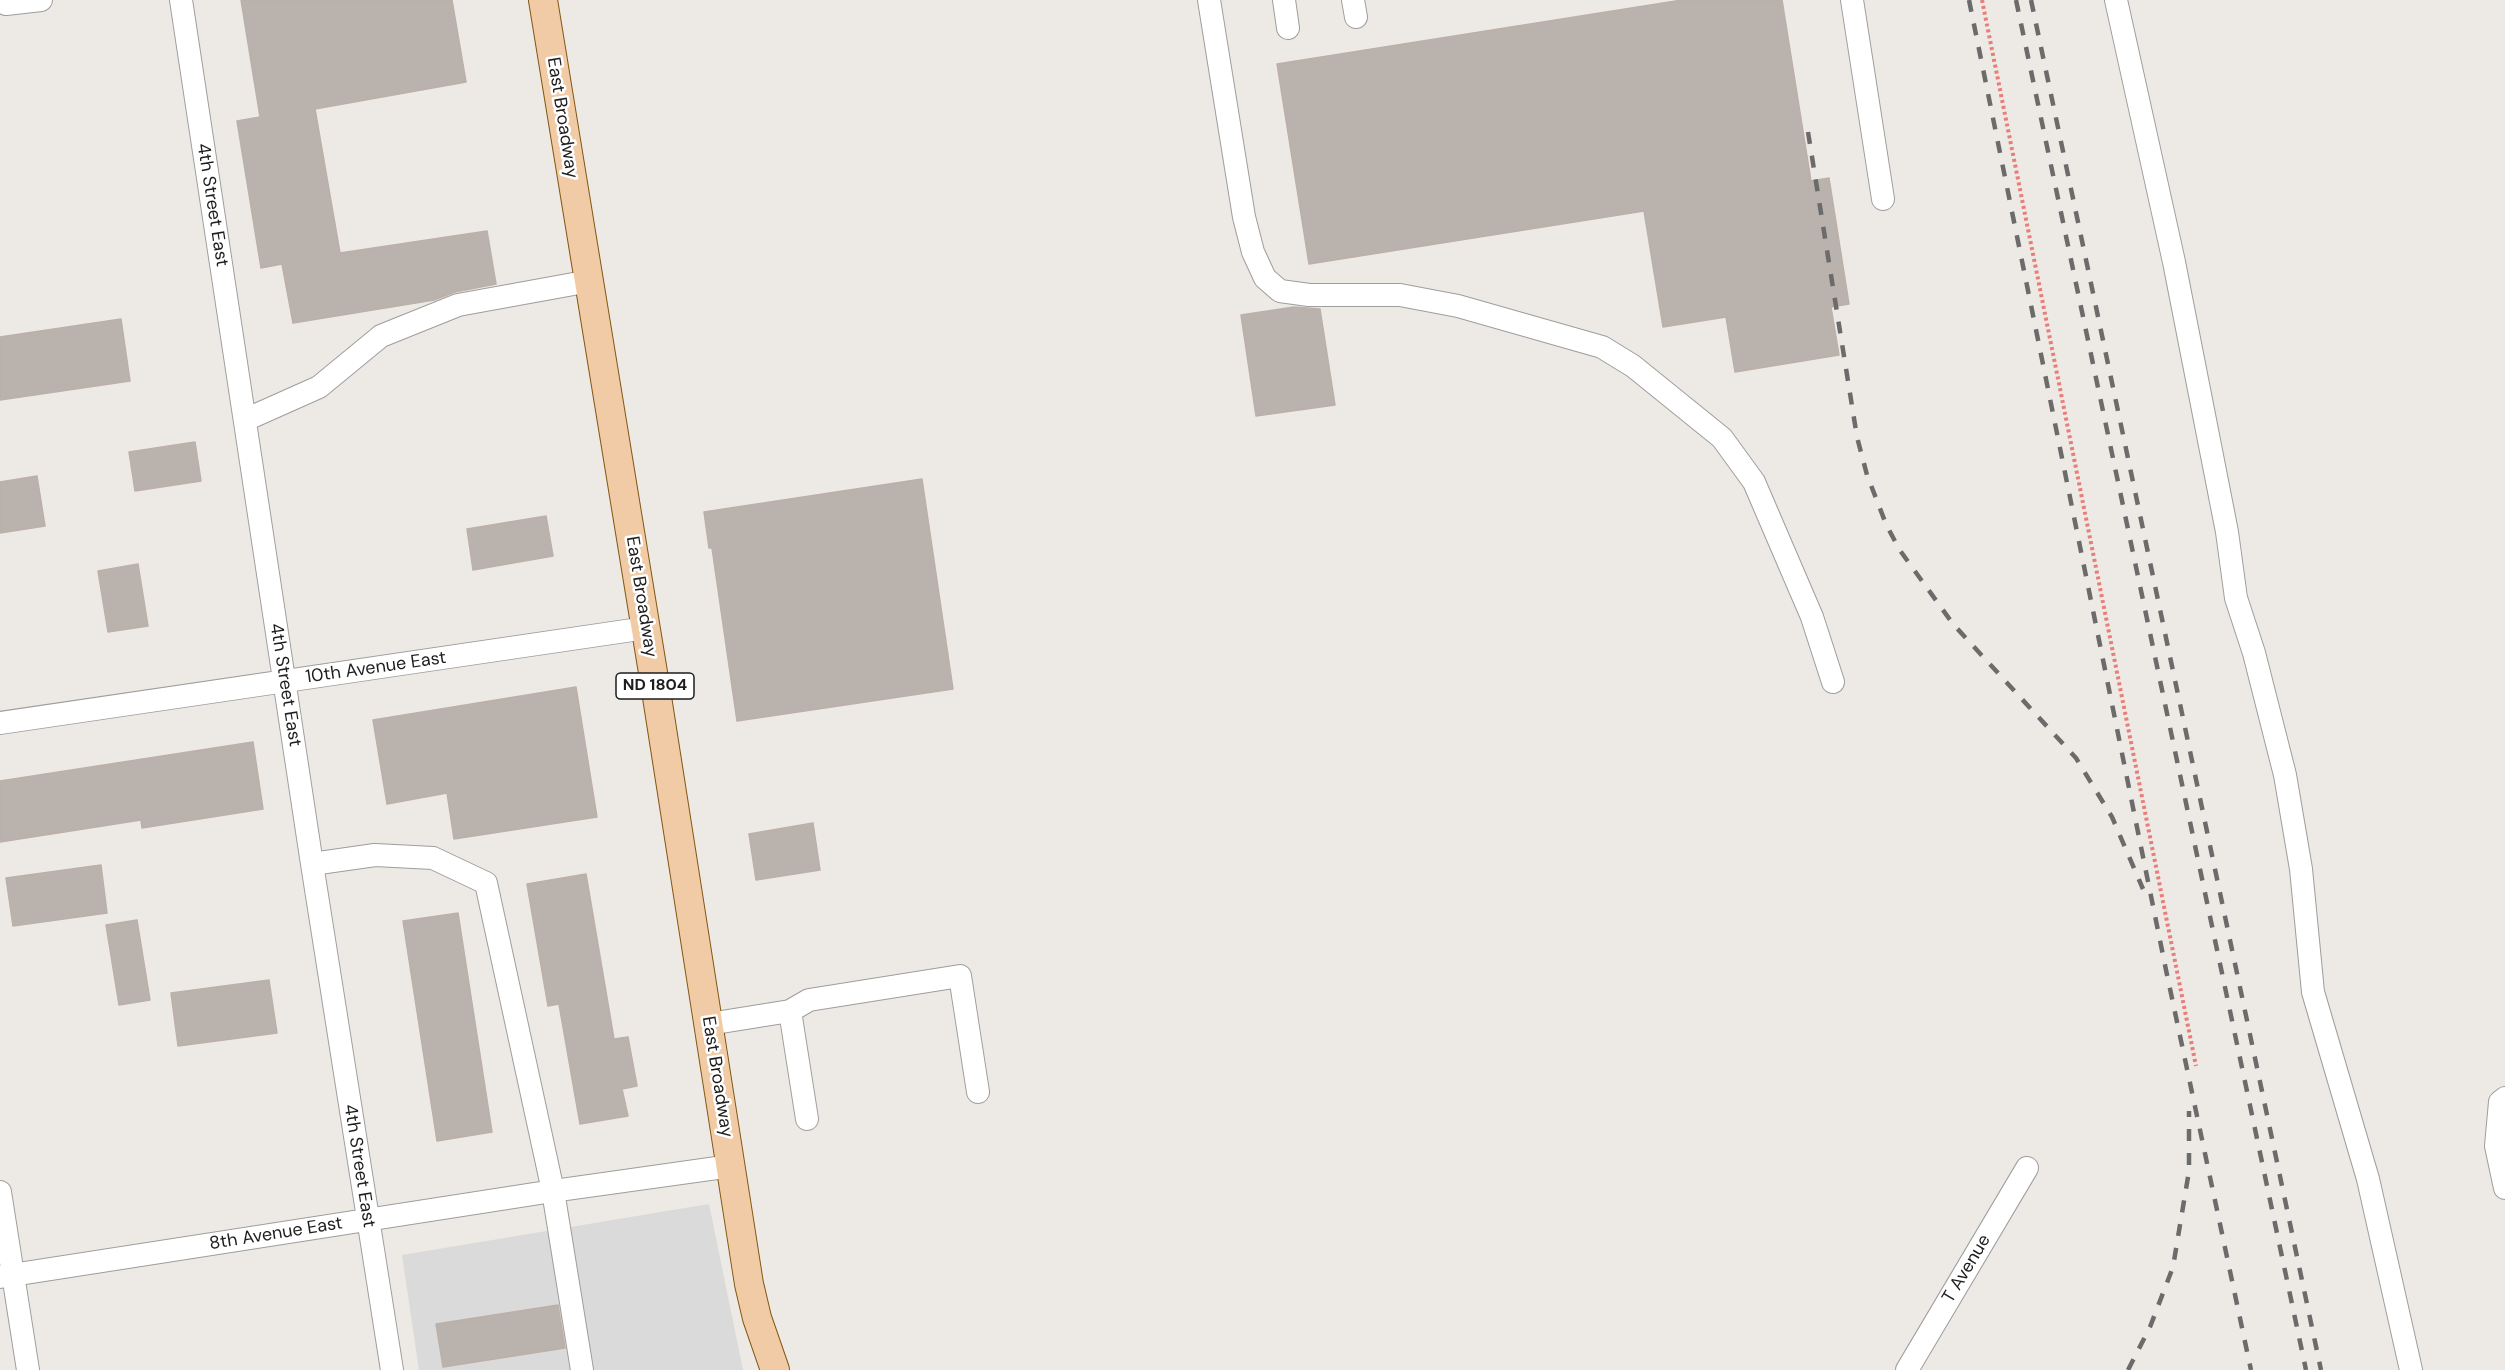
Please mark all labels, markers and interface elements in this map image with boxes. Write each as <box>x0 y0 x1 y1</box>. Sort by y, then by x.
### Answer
street label: East Broadway <box>542 56 582 180</box>
street label: 4th Street East <box>192 142 232 268</box>
street label: East Broadway <box>621 535 661 659</box>
street label: 4th Street East <box>265 622 305 748</box>
street label: 10th Avenue East <box>304 647 448 689</box>
road number: ND 1804 <box>616 673 694 699</box>
street label: East Broadway <box>697 1015 737 1139</box>
street label: 4th Street East <box>339 1103 379 1229</box>
street label: 8th Avenue East <box>208 1213 344 1255</box>
street label: T Avenue <box>1938 1231 1996 1307</box>

